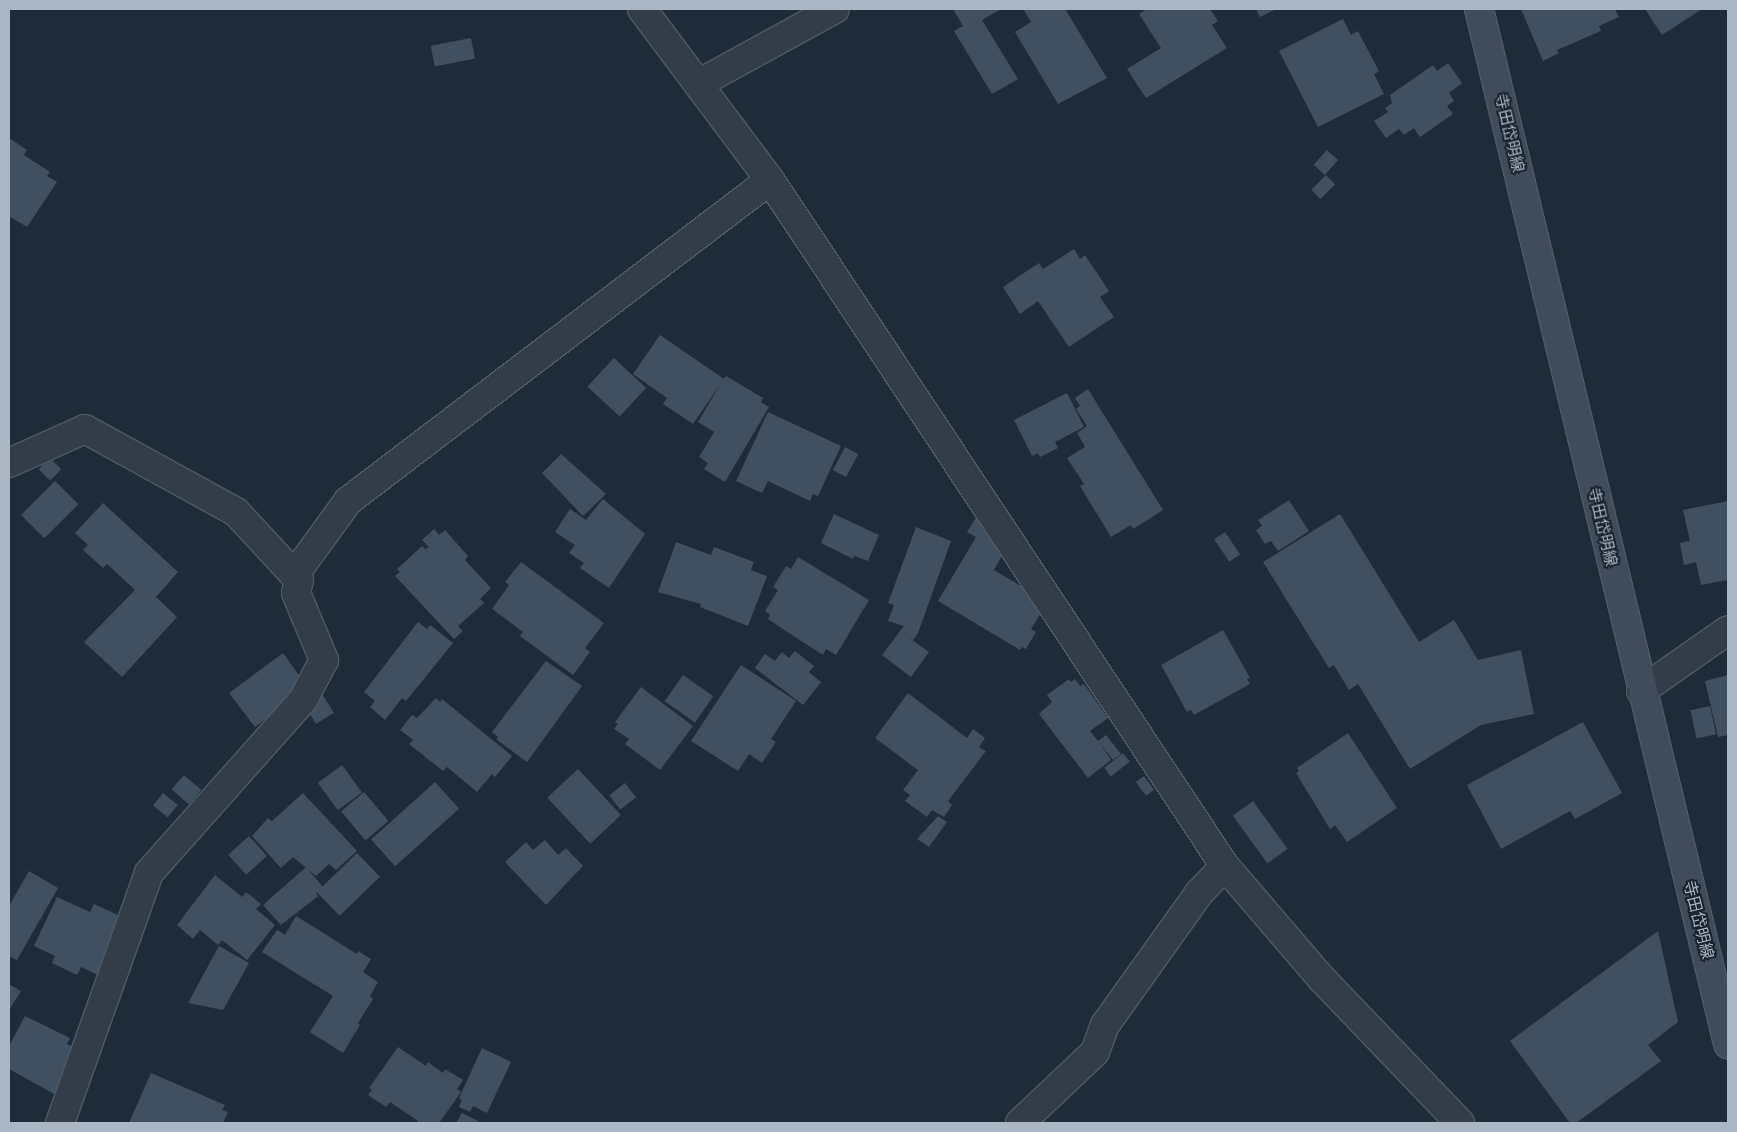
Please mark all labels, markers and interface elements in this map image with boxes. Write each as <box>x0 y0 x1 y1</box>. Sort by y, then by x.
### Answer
street label: 寺田岱明線 <box>1491 92 1527 174</box>
street label: 寺田岱明線 <box>1584 486 1620 568</box>
street label: 寺田岱明線 <box>1679 879 1717 961</box>

